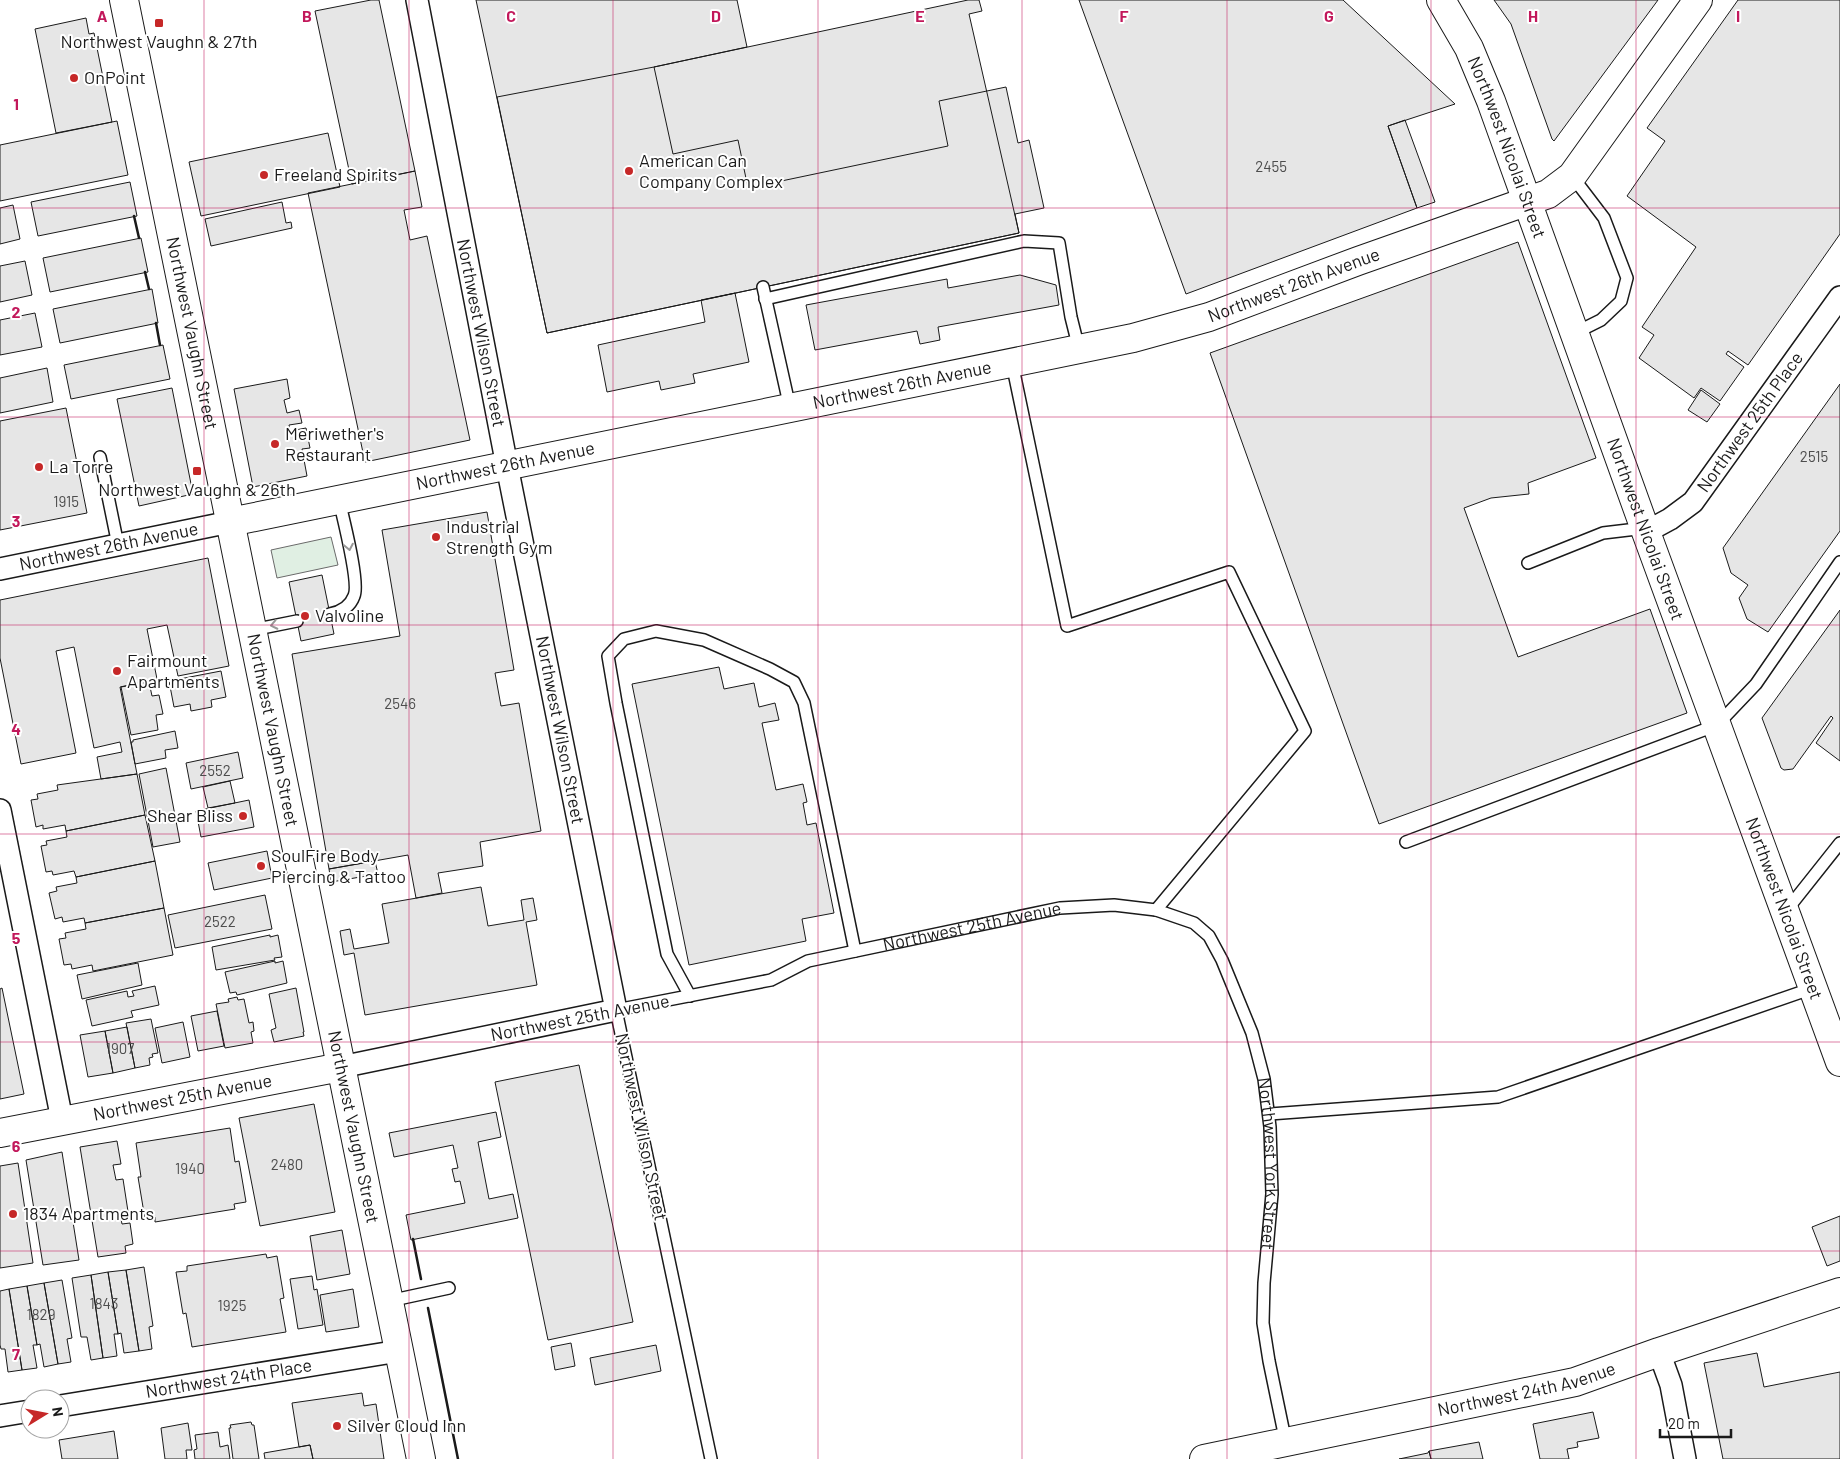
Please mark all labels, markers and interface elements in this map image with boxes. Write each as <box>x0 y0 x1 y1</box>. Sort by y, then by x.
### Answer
text: A <box>97 6 108 25</box>
text: B <box>302 6 312 25</box>
text: C <box>506 6 516 25</box>
text: D <box>711 6 721 25</box>
text: E <box>915 6 925 25</box>
text: F <box>1120 6 1129 25</box>
text: G <box>1324 6 1334 25</box>
text: H <box>1528 6 1538 25</box>
text: I <box>1736 6 1740 25</box>
marker: Northwest Vaughn & 27th <box>153 17 165 29</box>
place label: Northwest Vaughn & 27th <box>61 30 257 52</box>
street label: Northwest Nicolai Street <box>1464 53 1551 241</box>
place label: OnPoint <box>84 66 146 88</box>
marker: OnPoint <box>68 72 80 84</box>
text: 1 <box>13 94 19 113</box>
place label: American Can Company Complex <box>639 149 783 192</box>
house number: 2455 <box>1255 157 1287 175</box>
place label: Freeland Spirits <box>274 163 397 185</box>
marker: American Can Company Complex <box>623 165 635 177</box>
marker: Freeland Spirits <box>258 169 270 181</box>
street label: Northwest Vaughn Street <box>162 235 223 431</box>
street label: Northwest Wilson Street <box>453 237 511 429</box>
street label: Northwest 26th Avenue <box>1204 242 1382 326</box>
text: 2 <box>12 302 21 321</box>
street label: Northwest 25th Place <box>1692 347 1807 496</box>
street label: Northwest 26th Avenue <box>811 355 993 413</box>
place label: Meriwether's Restaurant <box>285 422 384 465</box>
street label: Northwest Nicolai Street <box>1603 435 1689 623</box>
street label: Northwest 26th Avenue <box>414 436 596 494</box>
marker: Meriwether's Restaurant <box>269 438 281 450</box>
house number: 2515 <box>1800 447 1828 465</box>
place label: La Torre <box>49 455 113 477</box>
marker: La Torre <box>33 461 45 473</box>
marker: Northwest Vaughn & 26th <box>191 465 203 477</box>
place label: Northwest Vaughn & 26th <box>98 478 296 500</box>
house number: 1915 <box>53 492 79 510</box>
text: 3 <box>12 511 20 530</box>
place label: Industrial Strength Gym <box>446 515 553 558</box>
street label: Northwest 26th Avenue <box>17 517 200 575</box>
marker: Industrial Strength Gym <box>430 531 442 543</box>
one-way arrow <box>343 543 354 552</box>
place label: Valvoline <box>315 604 384 626</box>
marker: Valvoline <box>299 610 311 622</box>
one-way arrow <box>270 619 279 630</box>
street label: Northwest Vaughn Street <box>243 631 304 828</box>
street label: Northwest Wilson Street <box>532 634 590 826</box>
place label: Fairmount Apartments <box>127 649 220 692</box>
marker: Fairmount Apartments <box>111 665 123 677</box>
house number: 2546 <box>384 694 416 712</box>
text: 4 <box>11 719 21 738</box>
house number: 2552 <box>199 761 231 779</box>
place label: Shear Bliss <box>147 804 233 826</box>
marker: Shear Bliss <box>237 810 249 822</box>
street label: Northwest Nicolai Street <box>1741 814 1828 1002</box>
place label: SoulFire Body Piercing & Tattoo <box>271 844 406 887</box>
marker: SoulFire Body Piercing & Tattoo <box>255 860 267 872</box>
street label: Northwest 25th Avenue <box>881 896 1063 955</box>
house number: 2522 <box>204 912 236 930</box>
text: 5 <box>12 928 21 947</box>
street label: Northwest 25th Avenue <box>489 989 671 1045</box>
street label: Northwest Vaughn Street <box>324 1028 385 1225</box>
street label: Northwest Wilson Street <box>611 1031 673 1223</box>
house number: 1907 <box>106 1039 134 1057</box>
street label: Northwest 25th Avenue <box>91 1069 274 1125</box>
street label: Northwest York Street <box>1254 1076 1284 1251</box>
text: 6 <box>12 1136 21 1155</box>
house number: 2480 <box>271 1155 303 1173</box>
house number: 1940 <box>175 1159 205 1177</box>
place label: 1834 Apartments <box>23 1202 154 1224</box>
marker: 1834 Apartments <box>7 1208 19 1220</box>
house number: 1843 <box>89 1294 119 1312</box>
house number: 1925 <box>218 1296 246 1314</box>
house number: 1829 <box>27 1305 55 1323</box>
text: 7 <box>12 1344 20 1363</box>
street label: Northwest 24th Place <box>144 1353 313 1402</box>
street label: Northwest 24th Avenue <box>1435 1356 1618 1420</box>
north arrow <box>20 1389 70 1439</box>
text: N <box>49 1406 67 1418</box>
scale bar <box>1660 1406 1731 1438</box>
place label: Silver Cloud Inn <box>347 1414 466 1436</box>
text: 20 m <box>1668 1414 1700 1432</box>
marker: Silver Cloud Inn <box>331 1420 343 1432</box>

